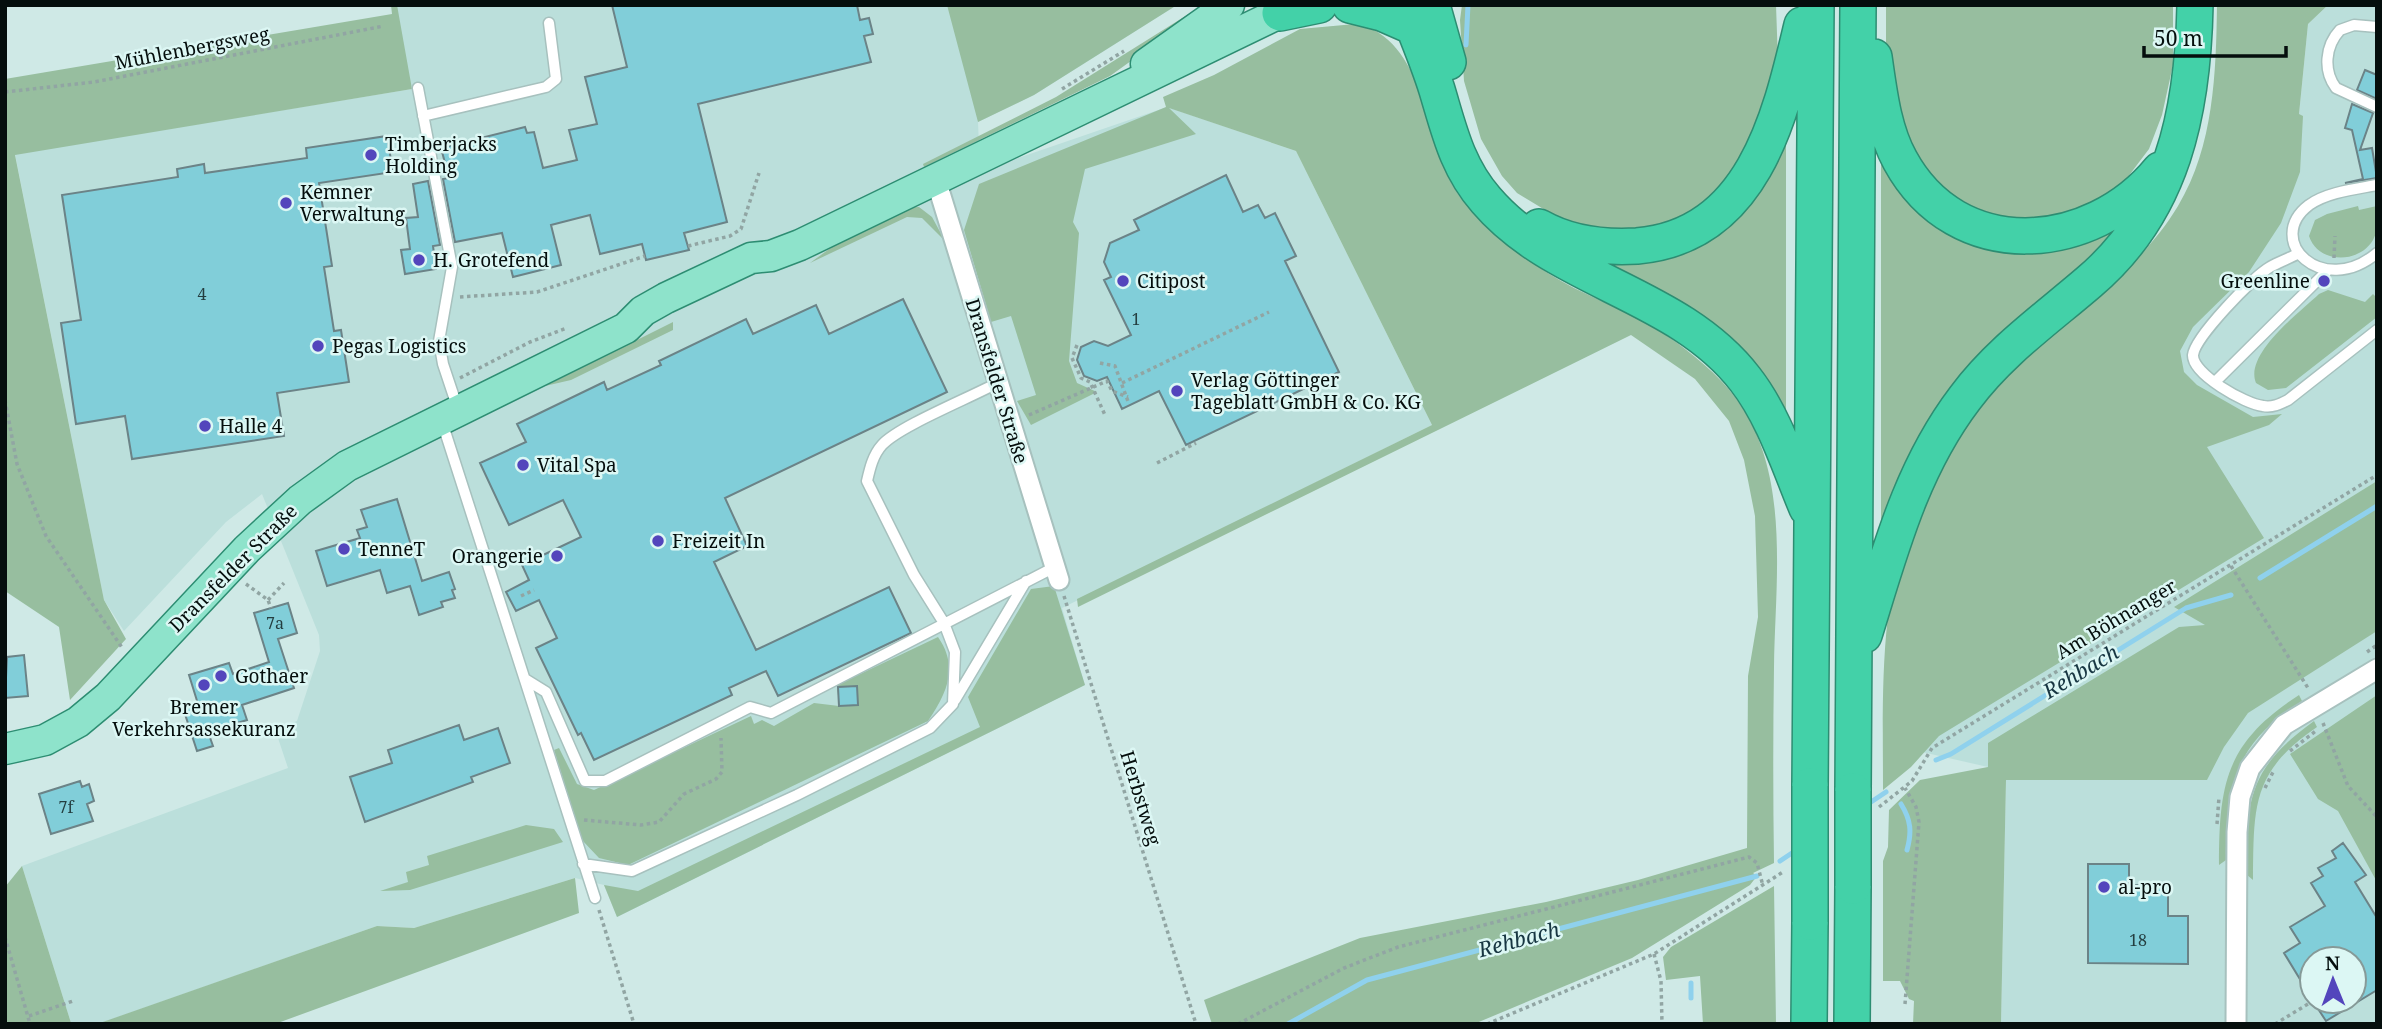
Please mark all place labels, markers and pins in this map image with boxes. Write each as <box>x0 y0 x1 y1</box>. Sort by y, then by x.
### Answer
place label: Timberjacks Holding <box>385 131 497 179</box>
marker: Timberjacks Holding <box>363 147 379 163</box>
place label: Kemner Verwaltung <box>300 179 405 227</box>
marker: Kemner Verwaltung <box>278 195 294 211</box>
place label: H. Grotefend <box>433 247 550 273</box>
marker: H. Grotefend <box>411 252 427 268</box>
place label: Citipost <box>1137 268 1206 294</box>
place label: Greenline <box>2221 268 2310 294</box>
marker: Citipost <box>1115 273 1131 289</box>
marker: Greenline <box>2316 273 2332 289</box>
place label: Pegas Logistics <box>332 333 466 359</box>
marker: Pegas Logistics <box>310 338 326 354</box>
place label: Verlag Göttinger Tageblatt GmbH & Co. KG <box>1191 367 1421 415</box>
marker: Verlag Göttinger Tageblatt GmbH & Co. KG <box>1169 383 1185 399</box>
place label: Halle 4 <box>219 413 283 439</box>
marker: Halle 4 <box>197 418 213 434</box>
place label: Vital Spa <box>537 452 617 478</box>
marker: Vital Spa <box>515 457 531 473</box>
place label: Freizeit In <box>672 528 765 554</box>
marker: Freizeit In <box>650 533 666 549</box>
place label: TenneT <box>358 536 426 562</box>
marker: TenneT <box>336 541 352 557</box>
place label: Orangerie <box>452 543 543 569</box>
marker: Orangerie <box>549 548 565 564</box>
place label: Gothaer <box>235 663 308 689</box>
marker: Gothaer <box>213 668 229 684</box>
marker: Bremer Verkehrsassekuranz <box>196 677 212 693</box>
place label: Bremer Verkehrsassekuranz <box>112 694 296 742</box>
place label: al-pro <box>2118 874 2172 900</box>
marker: al-pro <box>2096 879 2112 895</box>

